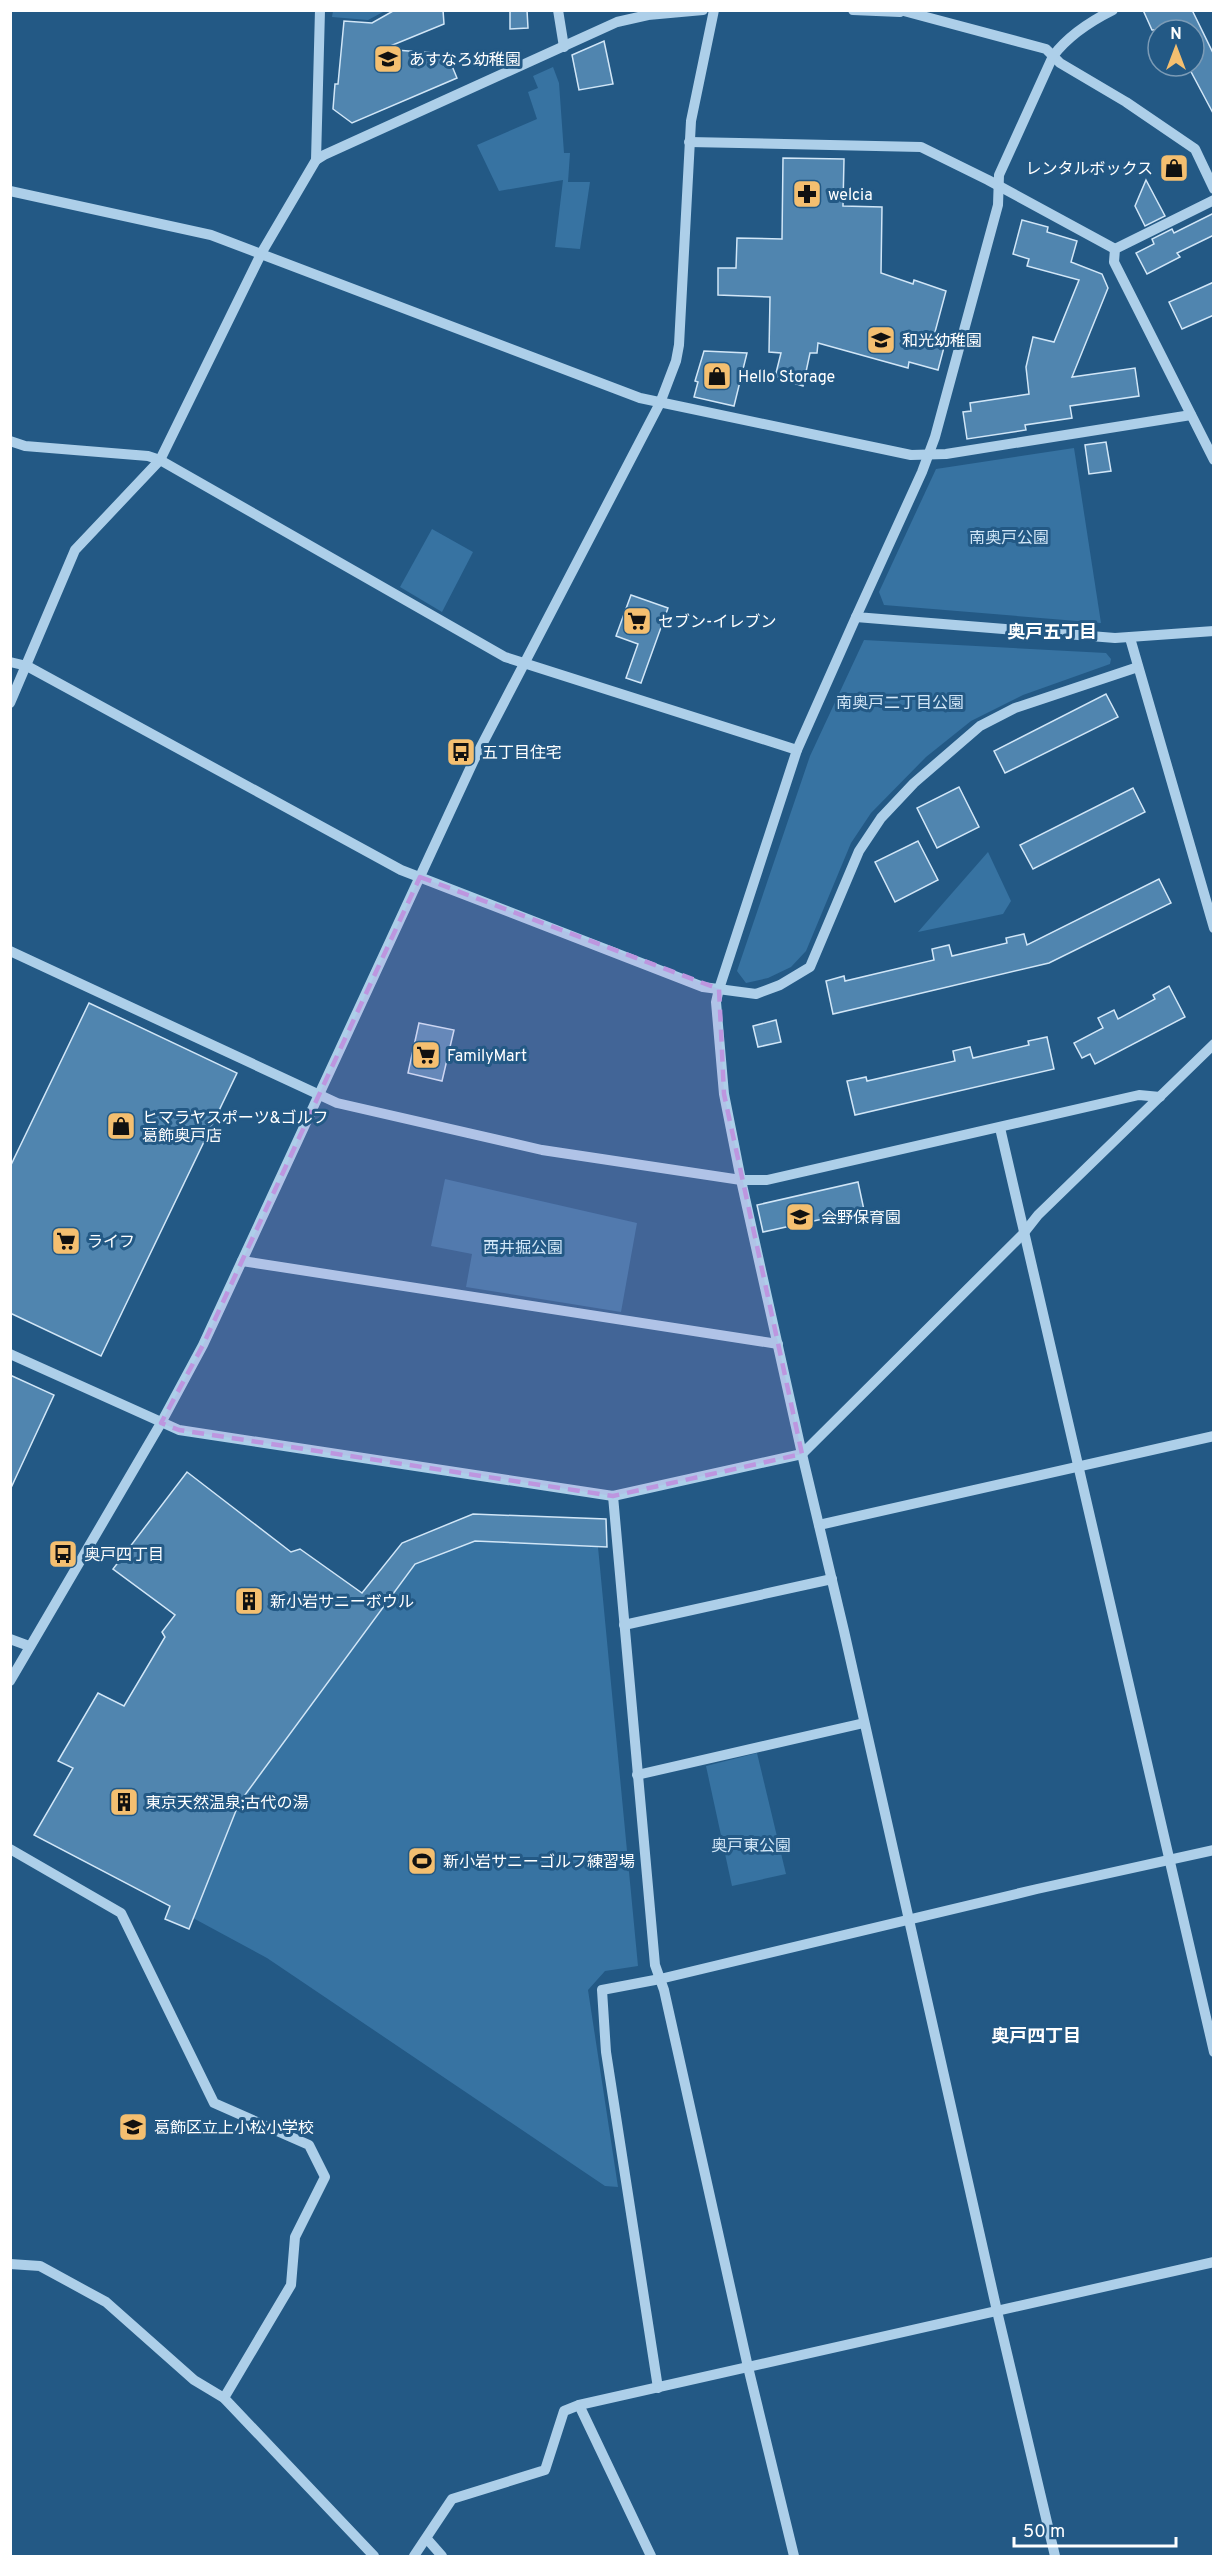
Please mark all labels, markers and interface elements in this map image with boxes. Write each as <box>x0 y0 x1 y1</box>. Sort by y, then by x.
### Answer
north arrow <box>1146 18 1206 78</box>
text: N <box>1170 25 1182 45</box>
school or university icon: あすなろ幼稚園 <box>372 43 404 75</box>
place label: あすなろ幼稚園 <box>409 51 521 71</box>
shop icon: レンタルボックス <box>1158 152 1190 184</box>
place label: レンタルボックス <box>1025 160 1153 180</box>
pharmacy icon: welcia <box>791 178 823 210</box>
place label: welcia <box>828 186 873 206</box>
school or university icon: 和光幼稚園 <box>865 324 897 356</box>
place label: 和光幼稚園 <box>902 332 982 352</box>
shop icon: Hello Storage <box>701 360 733 392</box>
place label: Hello Storage <box>738 368 835 388</box>
park label: 南奥戸公園 <box>969 529 1049 549</box>
supermarket icon: セブン-イレブン <box>621 605 653 637</box>
place label: セブン-イレブン <box>658 613 776 633</box>
district label: 奥戸五丁目 <box>1007 622 1097 645</box>
park label: 南奥戸二丁目公園 <box>836 694 964 714</box>
bus stop icon: 五丁目住宅 <box>445 736 477 768</box>
place label: 五丁目住宅 <box>482 744 562 764</box>
supermarket icon: FamilyMart <box>410 1039 442 1071</box>
place label: FamilyMart <box>447 1047 527 1067</box>
place label: ヒマラヤスポーツ&ゴルフ 葛飾奥戸店 <box>142 1109 329 1147</box>
shop icon: ヒマラヤスポーツ&ゴルフ 葛飾奥戸店 <box>105 1110 137 1142</box>
school or university icon: 会野保育園 <box>784 1201 816 1233</box>
place label: 会野保育園 <box>821 1209 901 1229</box>
supermarket icon: ライフ <box>50 1225 82 1257</box>
place label: ライフ <box>87 1233 135 1253</box>
park label: 西井掘公園 <box>483 1239 563 1259</box>
bus stop icon: 奥戸四丁目 <box>47 1538 79 1570</box>
place label: 奥戸四丁目 <box>84 1546 164 1566</box>
building icon: 新小岩サニーボウル <box>233 1585 265 1617</box>
place label: 新小岩サニーボウル <box>270 1593 414 1613</box>
building icon: 東京天然温泉;古代の湯 <box>108 1786 140 1818</box>
place label: 東京天然温泉;古代の湯 <box>145 1794 309 1814</box>
park label: 奥戸東公園 <box>711 1837 791 1857</box>
sports icon: 新小岩サニーゴルフ練習場 <box>406 1845 438 1877</box>
place label: 新小岩サニーゴルフ練習場 <box>443 1853 635 1873</box>
district label: 奥戸四丁目 <box>991 2026 1081 2049</box>
school or university icon: 葛飾区立上小松小学校 <box>117 2111 149 2143</box>
place label: 葛飾区立上小松小学校 <box>154 2119 314 2139</box>
scale bar <box>1014 2510 1176 2548</box>
text: 50 m <box>1023 2521 1065 2544</box>

